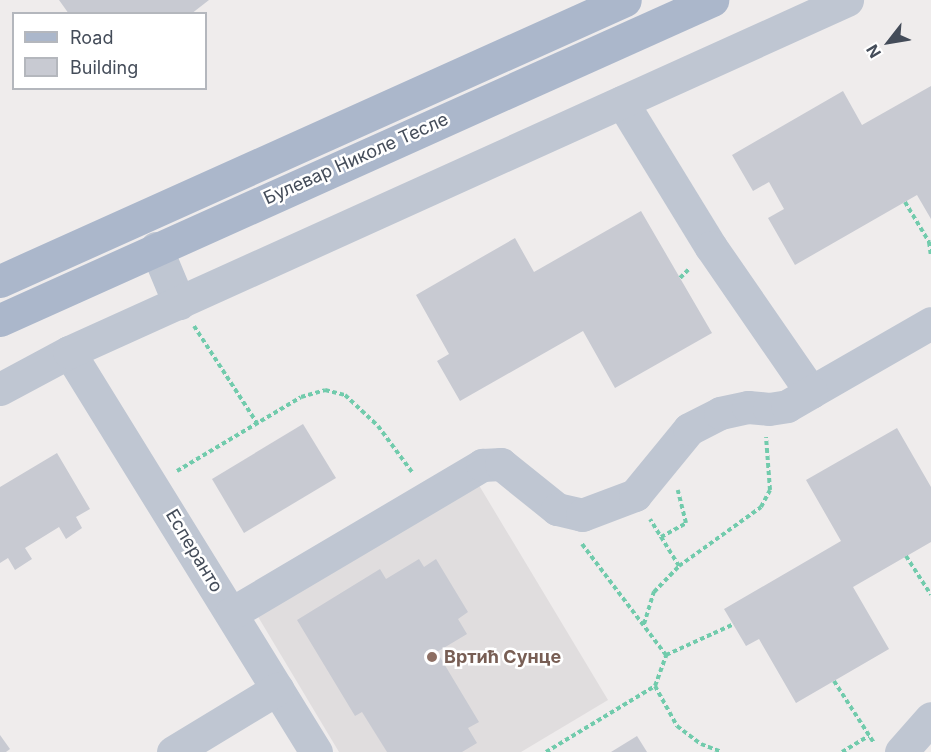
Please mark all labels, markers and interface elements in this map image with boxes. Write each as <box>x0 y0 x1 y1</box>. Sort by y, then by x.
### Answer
legend <box>12 12 207 90</box>
north arrow <box>859 12 919 72</box>
text: Road <box>70 27 113 48</box>
text: N <box>862 41 885 62</box>
text: Building <box>70 57 138 78</box>
street label: Булевар Николе Тесле <box>260 108 452 210</box>
street label: Есперанто <box>161 506 227 596</box>
place label: Вртић Сунце <box>444 646 561 668</box>
marker: Вртић Сунце <box>425 650 439 664</box>

